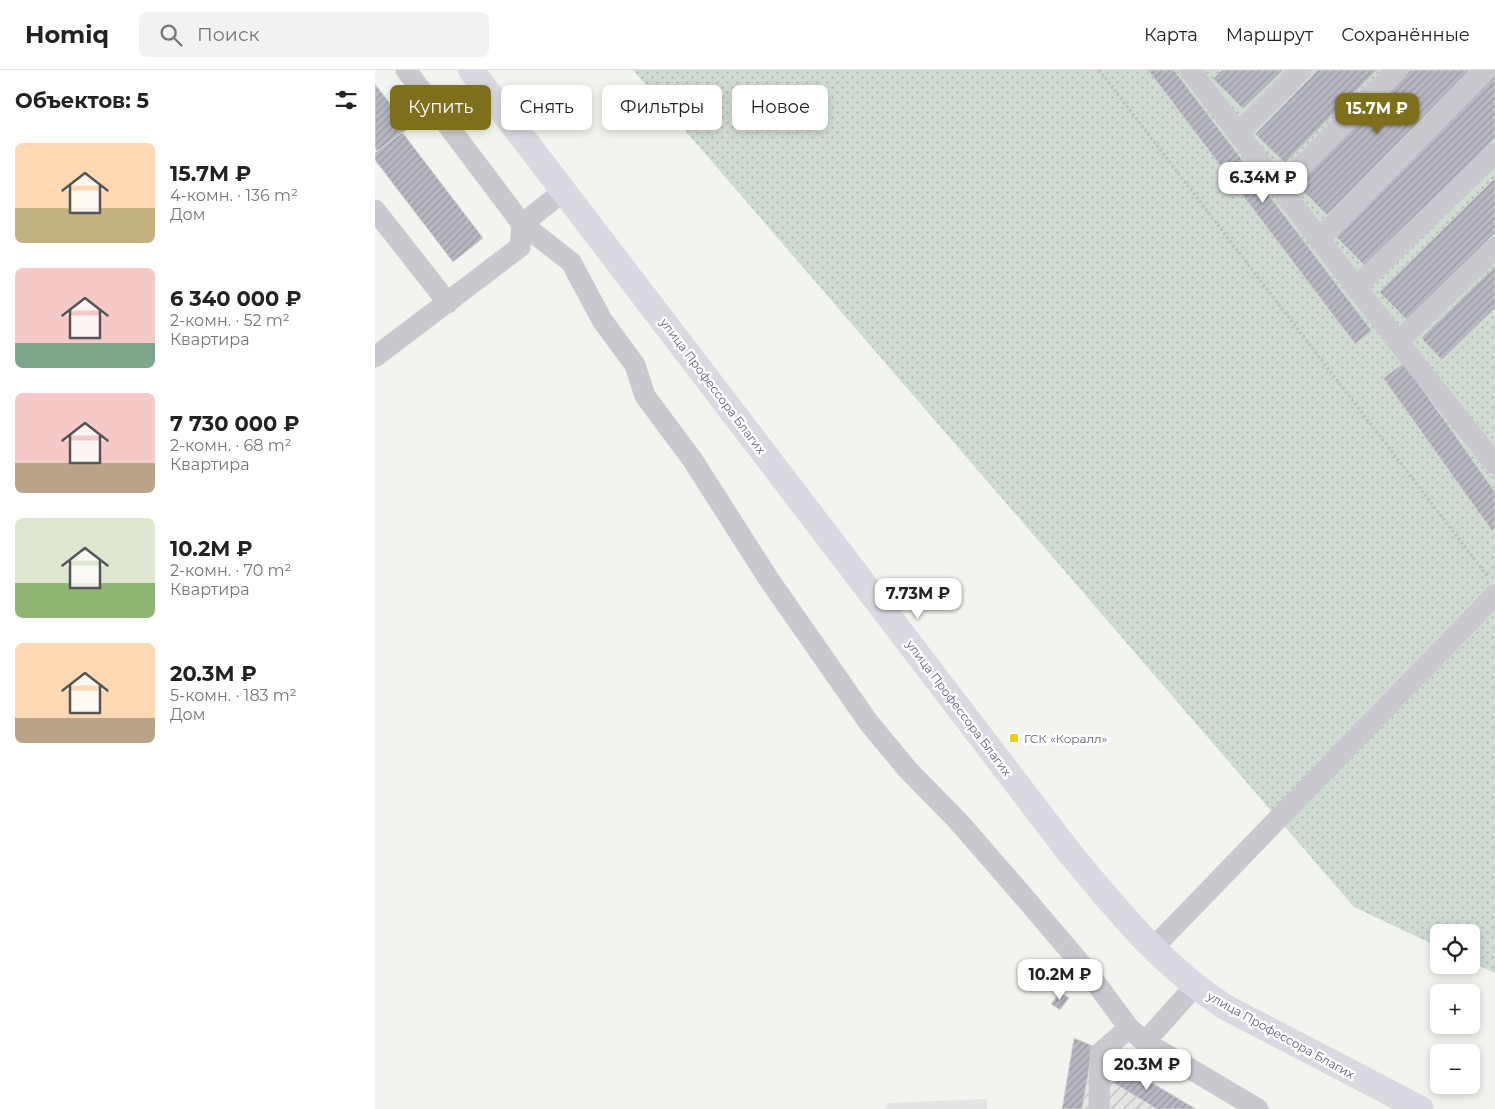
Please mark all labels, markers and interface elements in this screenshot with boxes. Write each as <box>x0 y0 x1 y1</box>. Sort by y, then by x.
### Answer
search box <box>139 12 489 57</box>
text: Homiq <box>25 20 109 49</box>
icon: search <box>157 21 185 49</box>
text: Поиск <box>197 23 260 46</box>
text: Карта <box>1144 24 1198 46</box>
text: Маршрут <box>1226 24 1313 46</box>
text: Сохранённые <box>1341 24 1470 46</box>
chip: Купить <box>390 85 491 130</box>
chip: Снять <box>501 85 592 130</box>
chip: Фильтры <box>602 85 722 130</box>
chip: Новое <box>732 85 828 130</box>
icon: filters <box>332 86 360 114</box>
text: Объектов: 5 <box>15 88 149 113</box>
pin: 15.7M ₽ <box>1331 92 1423 135</box>
text: 15.7M ₽ <box>1346 99 1408 118</box>
text: 15.7M ₽ <box>170 161 251 186</box>
pin: 6.34M ₽ <box>1217 162 1309 204</box>
icon: home <box>55 163 115 223</box>
text: 6.34M ₽ <box>1229 168 1297 187</box>
text: 4-комн. · 136 m² <box>170 186 298 205</box>
text: Дом <box>170 205 205 224</box>
text: 6 340 000 ₽ <box>170 286 301 311</box>
icon: home <box>55 288 115 348</box>
text: 2-комн. · 52 m² <box>170 311 290 330</box>
street label: улица Профессора Благих <box>656 314 769 457</box>
text: Квартира <box>170 330 250 349</box>
text: 7 730 000 ₽ <box>170 411 300 436</box>
icon: home <box>55 413 115 473</box>
text: 2-комн. · 68 m² <box>170 436 292 455</box>
text: Квартира <box>170 455 250 474</box>
text: 10.2M ₽ <box>170 536 253 561</box>
icon: home <box>55 538 115 598</box>
text: 2-комн. · 70 m² <box>170 561 291 580</box>
pin: 7.73M ₽ <box>872 578 964 620</box>
text: Квартира <box>170 580 250 599</box>
text: 7.73M ₽ <box>886 584 950 603</box>
street label: улица Профессора Благих <box>902 636 1015 779</box>
text: 20.3M ₽ <box>170 661 257 686</box>
icon: home <box>55 663 115 723</box>
text: 5-комн. · 183 m² <box>170 686 297 705</box>
text: Дом <box>170 705 205 724</box>
place label: ГСК «Коралл» <box>1024 731 1108 746</box>
marker: ГСК «Коралл» <box>1008 732 1020 744</box>
map controls <box>1430 924 1480 1094</box>
button: locate <box>1430 924 1480 974</box>
pin: 10.2M ₽ <box>1014 958 1106 1001</box>
text: 10.2M ₽ <box>1029 965 1091 984</box>
button: + <box>1430 984 1480 1034</box>
street label: улица Профессора Благих <box>1204 988 1358 1082</box>
button: − <box>1430 1044 1480 1094</box>
pin: 20.3M ₽ <box>1101 1048 1193 1091</box>
text: 20.3M ₽ <box>1114 1055 1180 1074</box>

